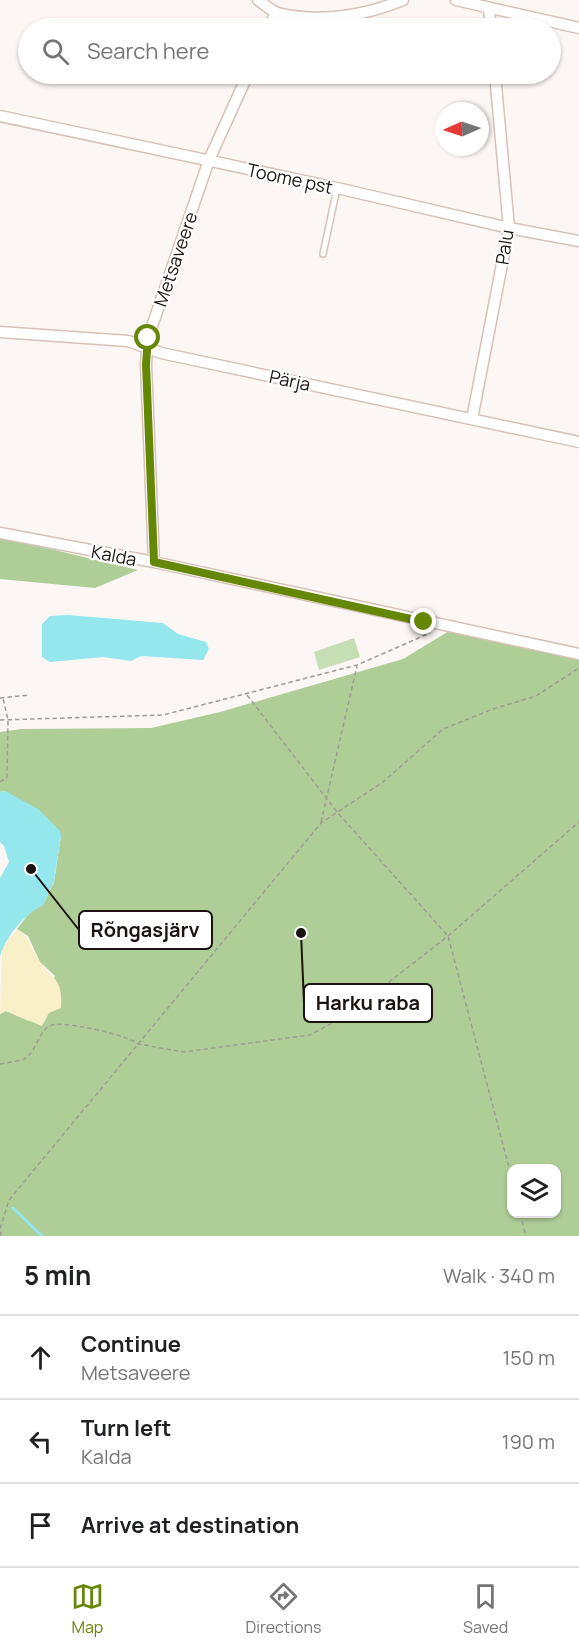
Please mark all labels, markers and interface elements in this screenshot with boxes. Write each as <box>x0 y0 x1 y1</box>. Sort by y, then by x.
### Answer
search box <box>18 18 561 84</box>
icon: search <box>39 35 72 68</box>
text: Search here <box>87 36 209 66</box>
north arrow <box>435 102 489 156</box>
street label: Toome pst <box>245 157 335 199</box>
street label: Metsaveere <box>148 208 202 310</box>
street label: Palu <box>489 228 519 266</box>
route start <box>134 324 160 350</box>
street label: Pärja <box>267 364 313 396</box>
street label: Kalda <box>89 539 139 571</box>
route end <box>410 608 436 634</box>
callout: Rõngasjärv <box>79 911 212 949</box>
text: Rõngasjärv <box>90 916 200 943</box>
callout: Harku raba <box>304 984 432 1022</box>
text: Harku raba <box>316 989 420 1016</box>
map controls <box>507 1164 561 1218</box>
button: layers <box>507 1164 561 1218</box>
text: 5 min <box>24 1257 91 1293</box>
text: Walk · 340 m <box>443 1262 555 1289</box>
text: Continue <box>81 1329 181 1359</box>
icon: ahead <box>24 1341 57 1374</box>
text: 150 m <box>502 1344 555 1371</box>
text: Metsaveere <box>81 1359 191 1386</box>
text: Turn left <box>81 1413 171 1443</box>
icon: left <box>24 1425 57 1458</box>
text: 190 m <box>502 1428 555 1455</box>
text: Kalda <box>81 1443 132 1470</box>
icon: arrive <box>24 1509 57 1542</box>
text: Arrive at destination <box>81 1510 299 1540</box>
tab: Map <box>71 1580 104 1638</box>
tab: Directions <box>246 1580 321 1638</box>
tab: Saved <box>463 1580 508 1638</box>

